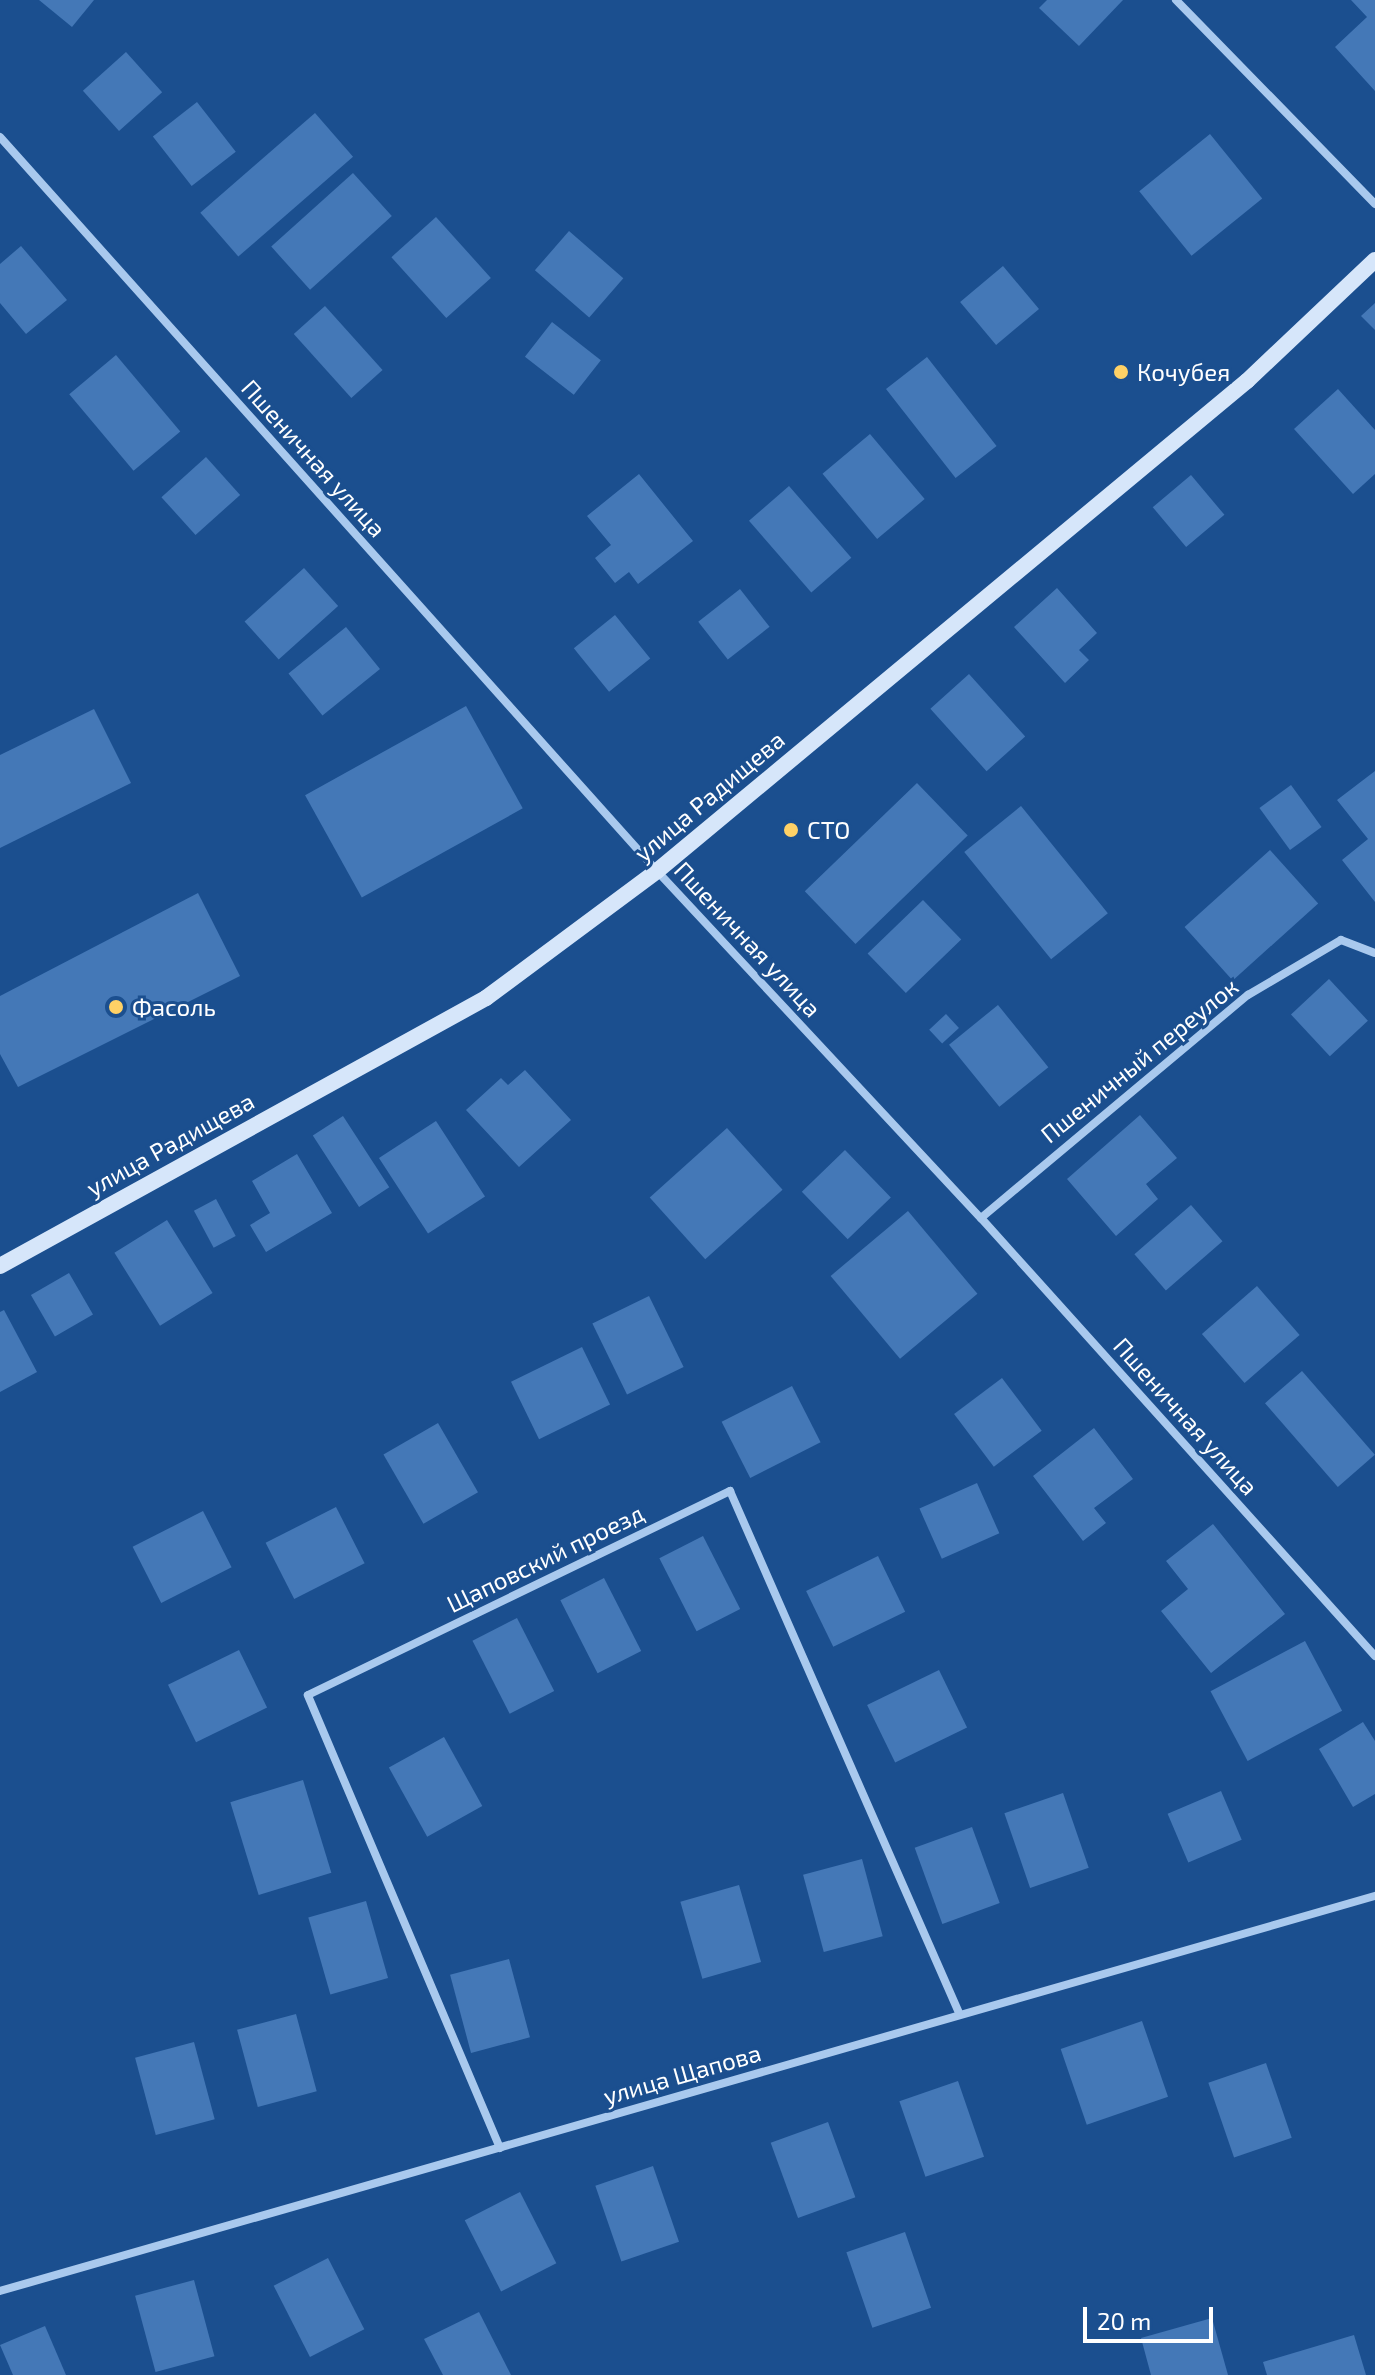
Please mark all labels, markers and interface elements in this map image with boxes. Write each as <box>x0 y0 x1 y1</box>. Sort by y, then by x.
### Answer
place label: Кочубея <box>1137 358 1230 386</box>
marker: Кочубея <box>1112 363 1130 381</box>
street label: Пшеничная улица <box>236 373 392 543</box>
street label: улица Радищева <box>628 725 790 867</box>
place label: СТО <box>807 816 850 844</box>
marker: СТО <box>782 821 800 839</box>
street label: Пшеничная улица <box>669 855 827 1023</box>
street label: Пшеничный переулок <box>1035 972 1243 1148</box>
place label: Фасоль <box>132 993 216 1021</box>
marker: Фасоль <box>107 998 125 1016</box>
street label: улица Радищева <box>81 1086 259 1202</box>
street label: Пшеничная улица <box>1108 1331 1264 1501</box>
street label: Щаповский проезд <box>442 1498 648 1618</box>
street label: улица Щапова <box>600 2038 764 2110</box>
scale bar <box>1087 2291 1217 2341</box>
text: 20 m <box>1097 2306 1151 2335</box>

